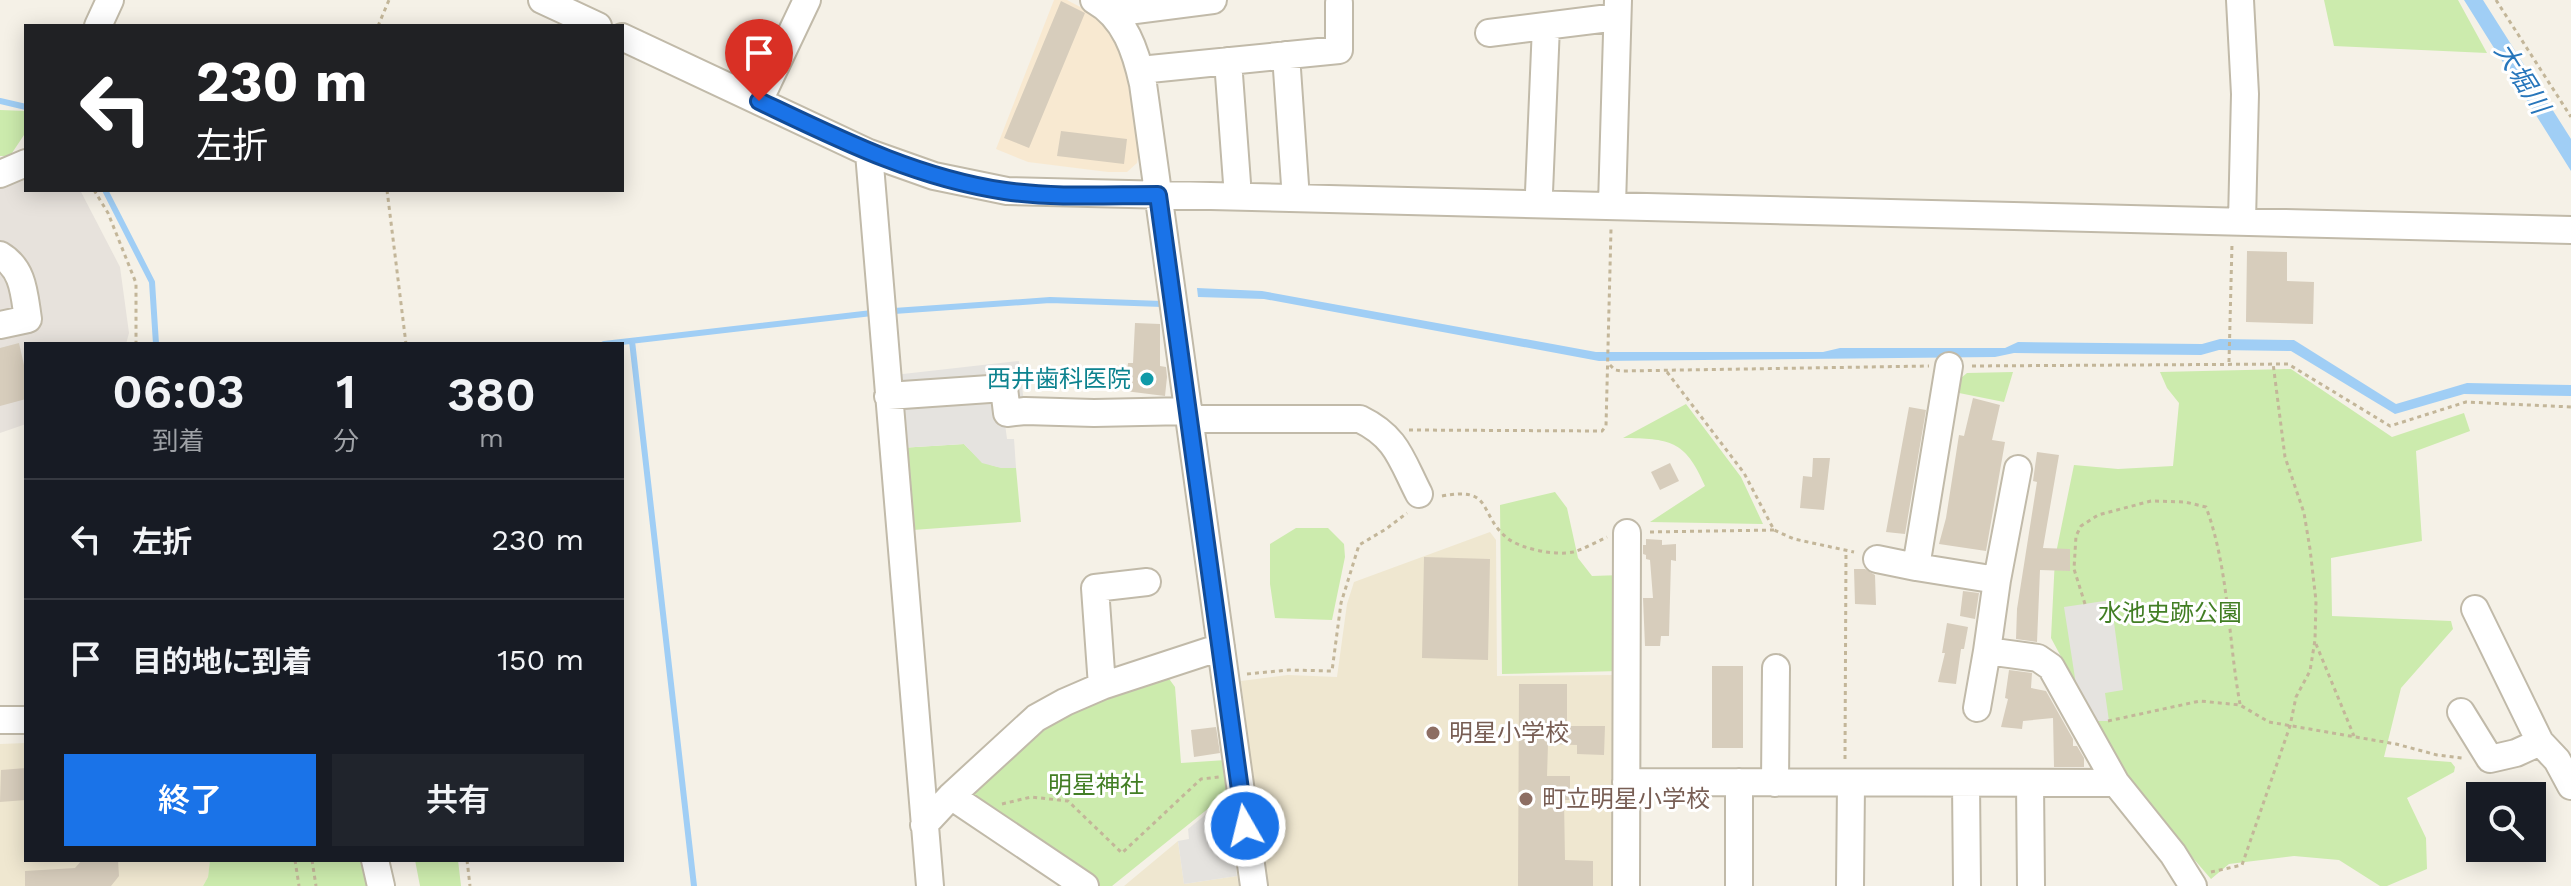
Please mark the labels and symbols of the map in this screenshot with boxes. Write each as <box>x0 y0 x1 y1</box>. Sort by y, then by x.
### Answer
pin <box>725 19 793 101</box>
water label: 大堀川 <box>2489 37 2557 122</box>
place label: 西井歯科医院 <box>987 365 1131 393</box>
marker: 西井歯科医院 <box>1138 370 1156 388</box>
park label: 水池史跡公園 <box>2098 599 2242 627</box>
place label: 明星小学校 <box>1449 719 1569 747</box>
marker: 明星小学校 <box>1424 724 1442 742</box>
park label: 明星神社 <box>1048 771 1144 799</box>
position arrow <box>1203 784 1287 868</box>
place label: 町立明星小学校 <box>1542 785 1710 813</box>
marker: 町立明星小学校 <box>1517 790 1535 808</box>

